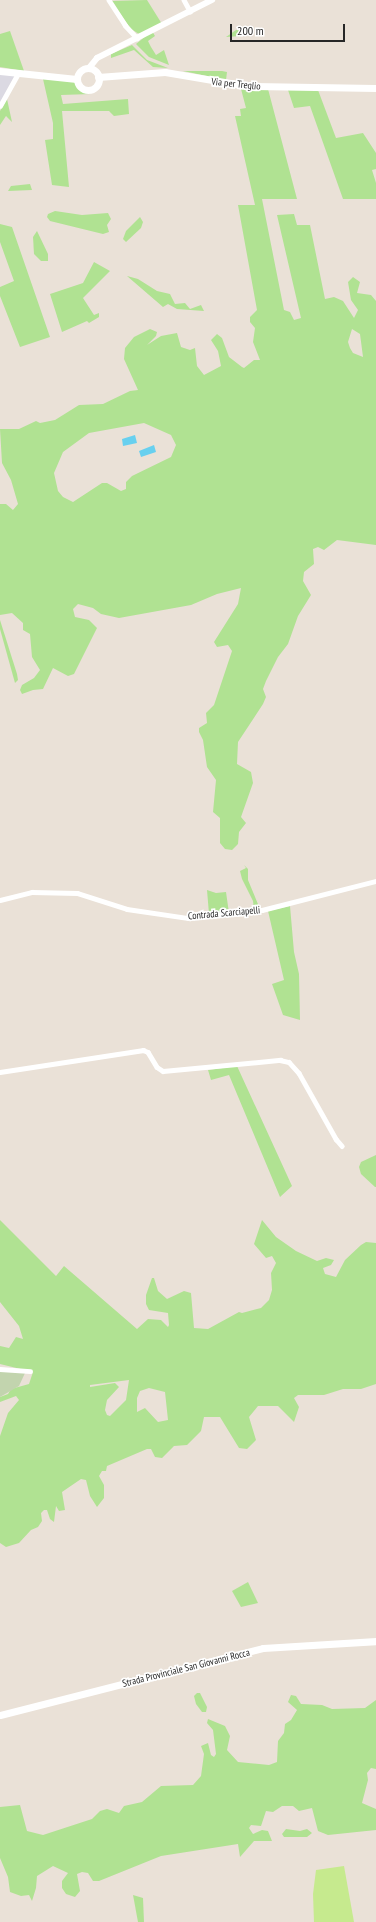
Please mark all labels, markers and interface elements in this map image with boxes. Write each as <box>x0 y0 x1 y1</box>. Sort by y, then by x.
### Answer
scale bar <box>232 16 347 42</box>
text: 200 m <box>237 23 264 38</box>
street label: Via per Treglio <box>211 75 261 93</box>
street label: Contrada Scarciapelli <box>187 904 261 922</box>
street label: Strada Provinciale San Giovanni Rocca <box>121 1646 251 1690</box>

